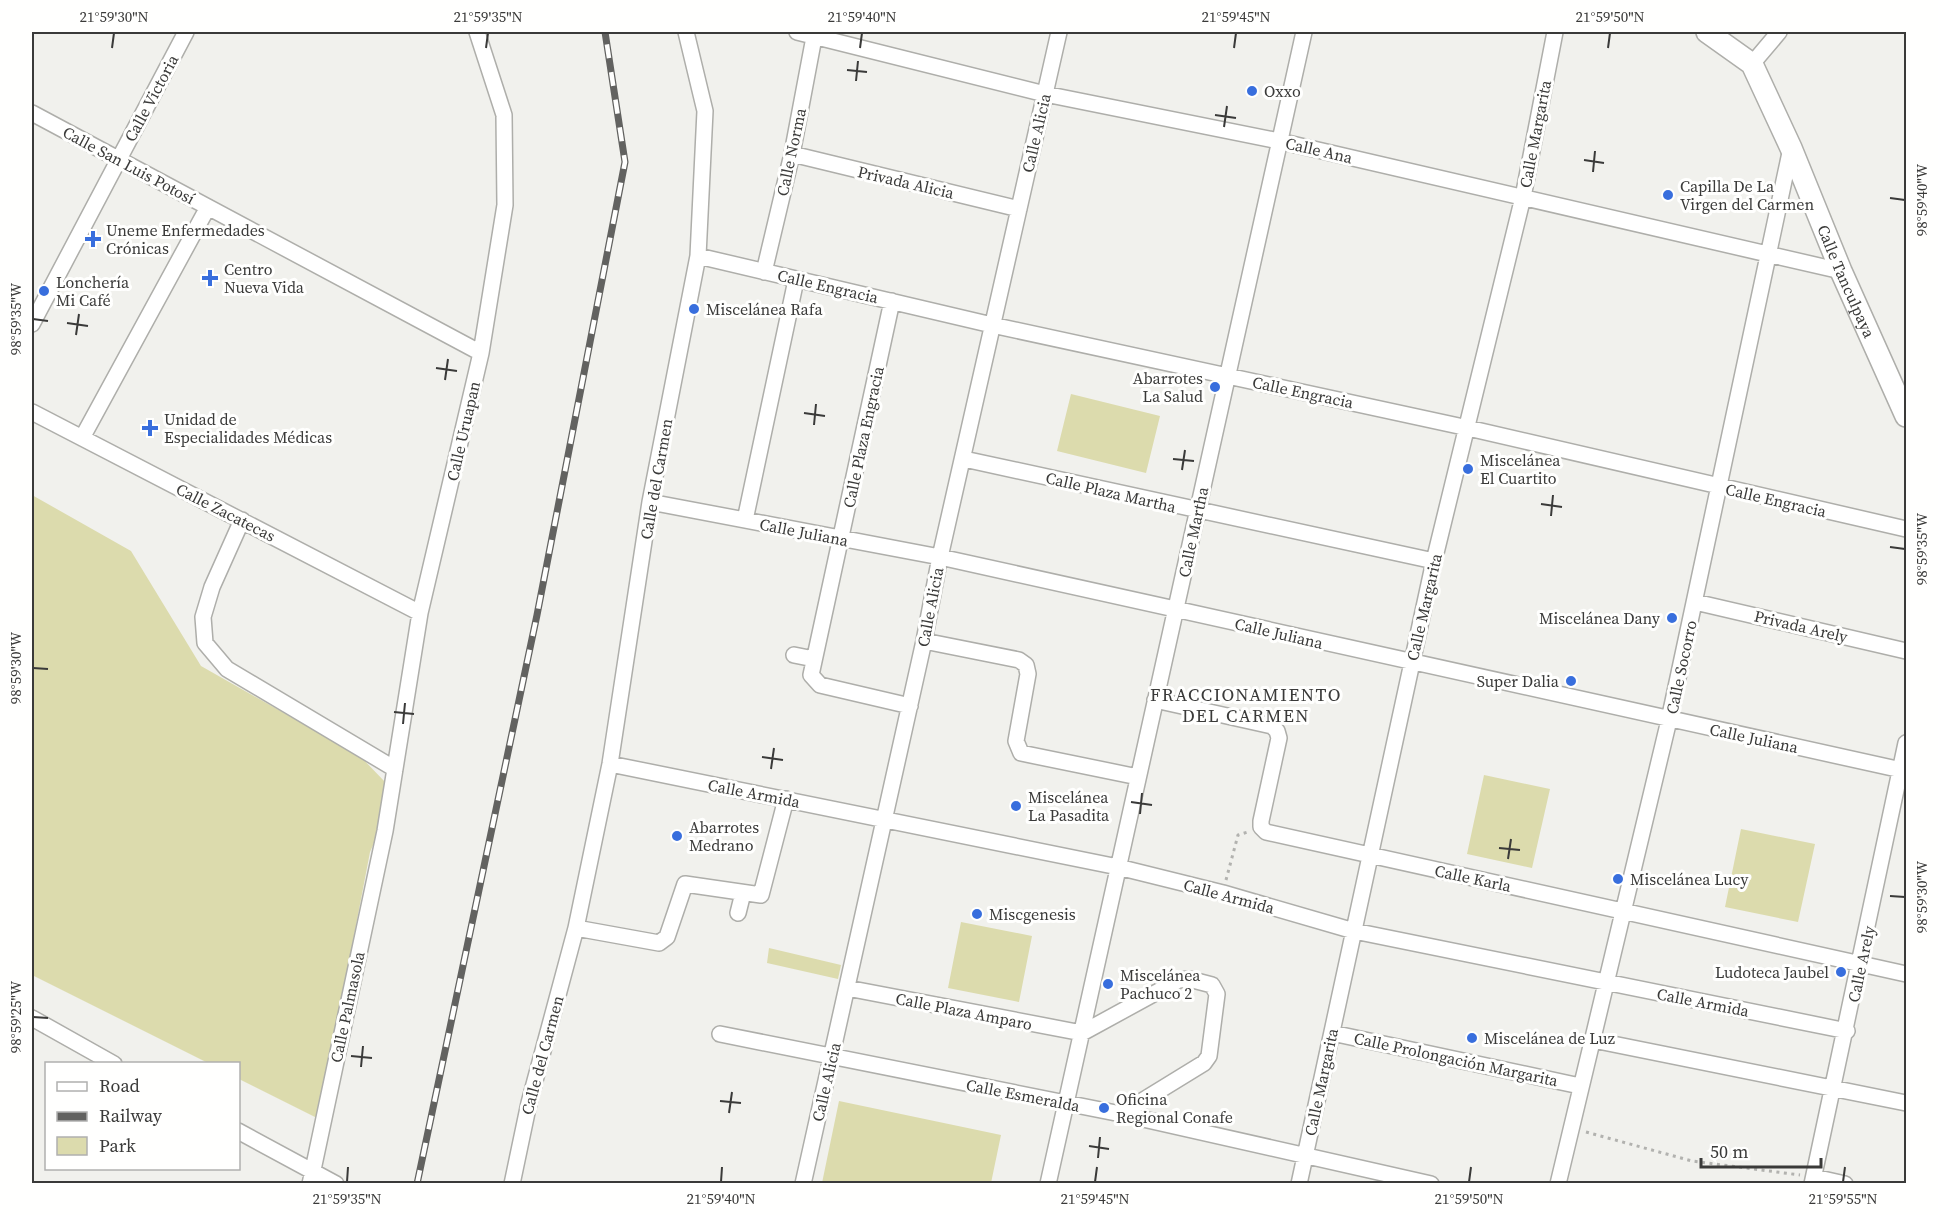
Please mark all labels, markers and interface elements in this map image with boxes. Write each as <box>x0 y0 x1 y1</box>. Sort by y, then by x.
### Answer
text: 21°59'30"N <box>79 6 149 27</box>
text: 21°59'35"N <box>453 6 523 27</box>
text: 21°59'40"N <box>827 6 897 27</box>
text: 21°59'45"N <box>1201 6 1271 27</box>
text: 21°59'50"N <box>1575 6 1645 27</box>
street label: Calle Victoria <box>119 50 184 145</box>
street label: Calle Margarita <box>1514 77 1556 190</box>
place label: Oxxo <box>1264 80 1301 102</box>
marker: Oxxo <box>1245 84 1259 98</box>
street label: Calle Alicia <box>1016 90 1056 175</box>
street label: Calle Norma <box>771 105 811 198</box>
street label: Calle San Luis Potosí <box>59 121 199 209</box>
street label: Calle Ana <box>1283 132 1355 169</box>
street label: Privada Alicia <box>856 160 957 204</box>
text: 98°59'40"W <box>1911 163 1932 236</box>
place label: Capilla De La Virgen del Carmen <box>1680 175 1814 215</box>
marker: Capilla De La Virgen del Carmen <box>1661 188 1675 202</box>
place label: Uneme Enfermedades Crónicas <box>106 219 265 259</box>
street label: Calle Tanculpaya <box>1812 221 1881 342</box>
marker: Uneme Enfermedades Crónicas <box>84 230 102 248</box>
place label: Centro Nueva Vida <box>224 258 305 298</box>
street label: Calle Engracia <box>775 264 881 308</box>
marker: Centro Nueva Vida <box>201 269 219 287</box>
place label: Lonchería Mi Café <box>56 271 130 311</box>
text: 98°59'35"W <box>5 282 26 355</box>
marker: Lonchería Mi Café <box>37 284 51 298</box>
place label: Miscelánea Rafa <box>706 298 823 320</box>
marker: Miscelánea Rafa <box>687 302 701 316</box>
street label: Calle Plaza Engracia <box>837 363 889 510</box>
place label: Abarrotes La Salud <box>1133 367 1203 407</box>
street label: Calle Engracia <box>1250 371 1356 414</box>
street label: Calle Uruapan <box>441 379 485 483</box>
marker: Abarrotes La Salud <box>1208 380 1222 394</box>
place label: Unidad de Especialidades Médicas <box>164 408 332 448</box>
street label: Calle del Carmen <box>635 417 678 541</box>
marker: Unidad de Especialidades Médicas <box>141 419 159 437</box>
place label: Miscelánea El Cuartito <box>1480 449 1561 489</box>
marker: Miscelánea El Cuartito <box>1461 462 1475 476</box>
street label: Calle Plaza Martha <box>1044 466 1179 518</box>
street label: Calle Zacatecas <box>173 477 280 547</box>
street label: Calle Engracia <box>1723 478 1829 522</box>
street label: Calle Martha <box>1173 484 1213 579</box>
text: 98°59'35"W <box>1911 512 1932 585</box>
street label: Calle Juliana <box>758 513 851 552</box>
street label: Calle Margarita <box>1401 550 1447 663</box>
street label: Calle Alicia <box>912 565 949 649</box>
street label: Privada Arely <box>1752 605 1851 648</box>
place label: Miscelánea Dany <box>1539 607 1661 629</box>
marker: Miscelánea Dany <box>1665 611 1679 625</box>
street label: Calle Juliana <box>1233 612 1326 654</box>
street label: Calle Socorro <box>1660 618 1702 716</box>
text: 98°59'30"W <box>5 631 26 704</box>
place label: Super Dalia <box>1477 670 1560 692</box>
marker: Super Dalia <box>1564 674 1578 688</box>
district label: FRACCIONAMIENTO DEL CARMEN <box>1150 682 1342 728</box>
street label: Calle Juliana <box>1708 718 1801 758</box>
street label: Calle Armida <box>706 773 803 813</box>
place label: Miscelánea La Pasadita <box>1028 786 1110 826</box>
marker: Miscelánea La Pasadita <box>1009 799 1023 813</box>
place label: Abarrotes Medrano <box>689 816 759 856</box>
marker: Abarrotes Medrano <box>670 829 684 843</box>
street label: Calle Karla <box>1433 859 1514 897</box>
text: 98°59'30"W <box>1911 860 1932 933</box>
place label: Miscelánea Lucy <box>1630 868 1749 890</box>
marker: Miscelánea Lucy <box>1611 872 1625 886</box>
street label: Calle Armida <box>1181 873 1278 919</box>
place label: Miscgenesis <box>989 903 1076 925</box>
marker: Miscgenesis <box>970 907 984 921</box>
street label: Calle Arely <box>1842 923 1880 1004</box>
street label: Calle Palmasola <box>325 949 370 1064</box>
place label: Ludoteca Jaubel <box>1715 961 1829 983</box>
place label: Miscelánea Pachuco 2 <box>1120 964 1201 1004</box>
marker: Ludoteca Jaubel <box>1834 965 1848 979</box>
marker: Miscelánea Pachuco 2 <box>1101 977 1115 991</box>
text: 98°59'25"W <box>5 980 26 1053</box>
street label: Calle Armida <box>1655 982 1752 1022</box>
street label: Calle Plaza Amparo <box>894 987 1034 1035</box>
street label: Calle del Carmen <box>516 993 569 1117</box>
street label: Calle Margarita <box>1299 1025 1343 1138</box>
street label: Calle Prolongación Margarita <box>1352 1027 1561 1092</box>
place label: Miscelánea de Luz <box>1484 1027 1615 1049</box>
marker: Miscelánea de Luz <box>1465 1031 1479 1045</box>
street label: Calle Alicia <box>806 1039 846 1124</box>
legend <box>45 1062 240 1170</box>
text: Road <box>99 1073 140 1098</box>
street label: Calle Esmeralda <box>964 1073 1083 1117</box>
place label: Oficina Regional Conafe <box>1116 1088 1233 1128</box>
marker: Oficina Regional Conafe <box>1097 1101 1111 1115</box>
text: Railway <box>99 1103 163 1128</box>
scale bar <box>1701 1131 1821 1169</box>
text: Park <box>99 1133 136 1158</box>
text: 50 m <box>1710 1139 1748 1164</box>
text: 21°59'35"N <box>312 1188 382 1209</box>
text: 21°59'40"N <box>686 1188 756 1209</box>
text: 21°59'45"N <box>1060 1188 1130 1209</box>
text: 21°59'50"N <box>1434 1188 1504 1209</box>
text: 21°59'55"N <box>1808 1188 1878 1209</box>

